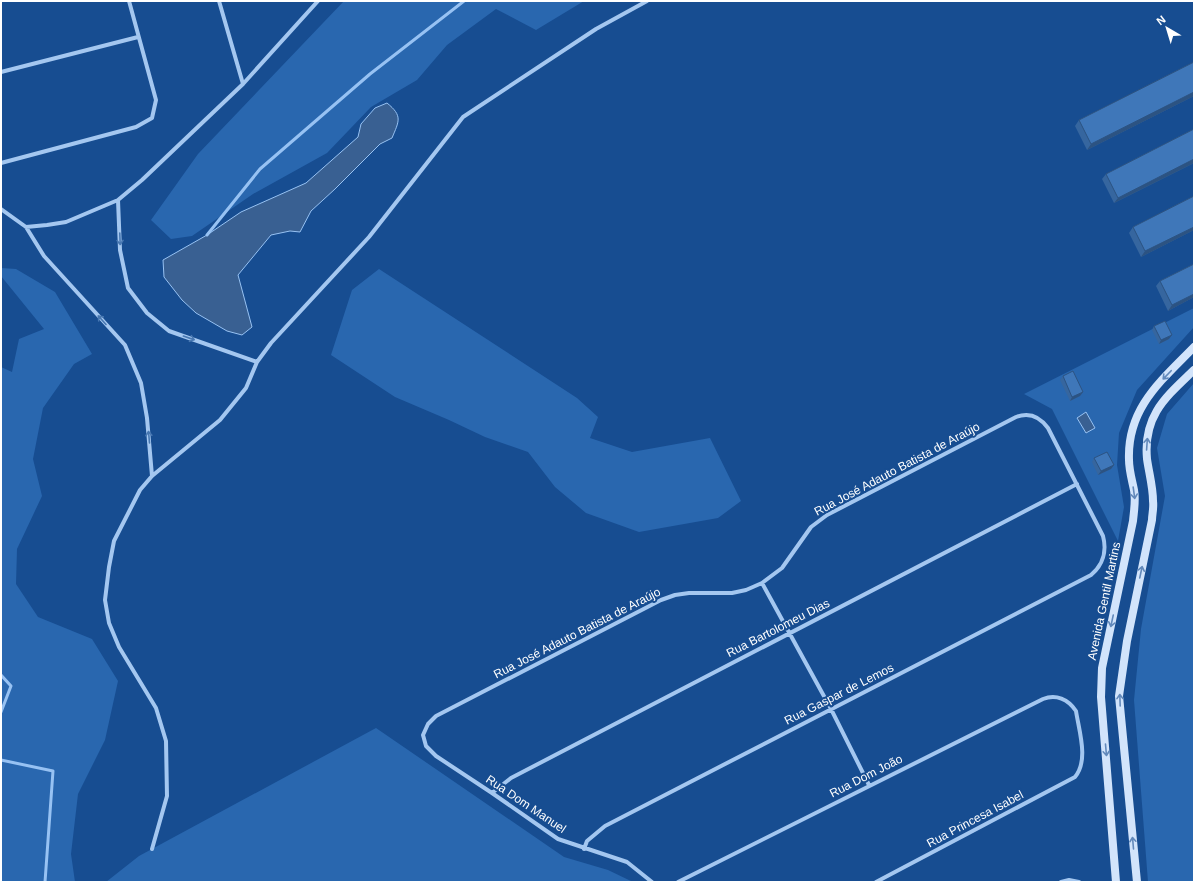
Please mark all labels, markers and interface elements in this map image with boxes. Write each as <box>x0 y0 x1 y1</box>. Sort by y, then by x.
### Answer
north arrow <box>1147 8 1187 48</box>
text: N <box>1154 13 1168 27</box>
one-way arrow <box>116 232 123 245</box>
one-way arrow <box>97 315 107 325</box>
one-way arrow <box>183 334 195 342</box>
one-way arrow <box>1162 370 1172 380</box>
street label: Rua José Adauto Batista de Araújo <box>812 419 982 519</box>
one-way arrow <box>146 431 153 444</box>
one-way arrow <box>1144 438 1151 451</box>
one-way arrow <box>1130 486 1138 499</box>
street label: Avenida Gentil Martins <box>1085 541 1123 661</box>
one-way arrow <box>1138 566 1146 579</box>
street label: Rua José Adauto Batista de Araújo <box>491 585 663 681</box>
street label: Rua Bartolomeu Dias <box>724 596 832 660</box>
one-way arrow <box>1107 614 1115 627</box>
street label: Rua Gaspar de Lemos <box>782 660 896 728</box>
one-way arrow <box>1116 694 1124 707</box>
one-way arrow <box>1102 743 1109 756</box>
street label: Rua Dom João <box>827 751 905 800</box>
street label: Rua Dom Manuel <box>483 772 569 836</box>
street label: Rua Princesa Isabel <box>924 788 1026 850</box>
one-way arrow <box>1129 837 1137 850</box>

